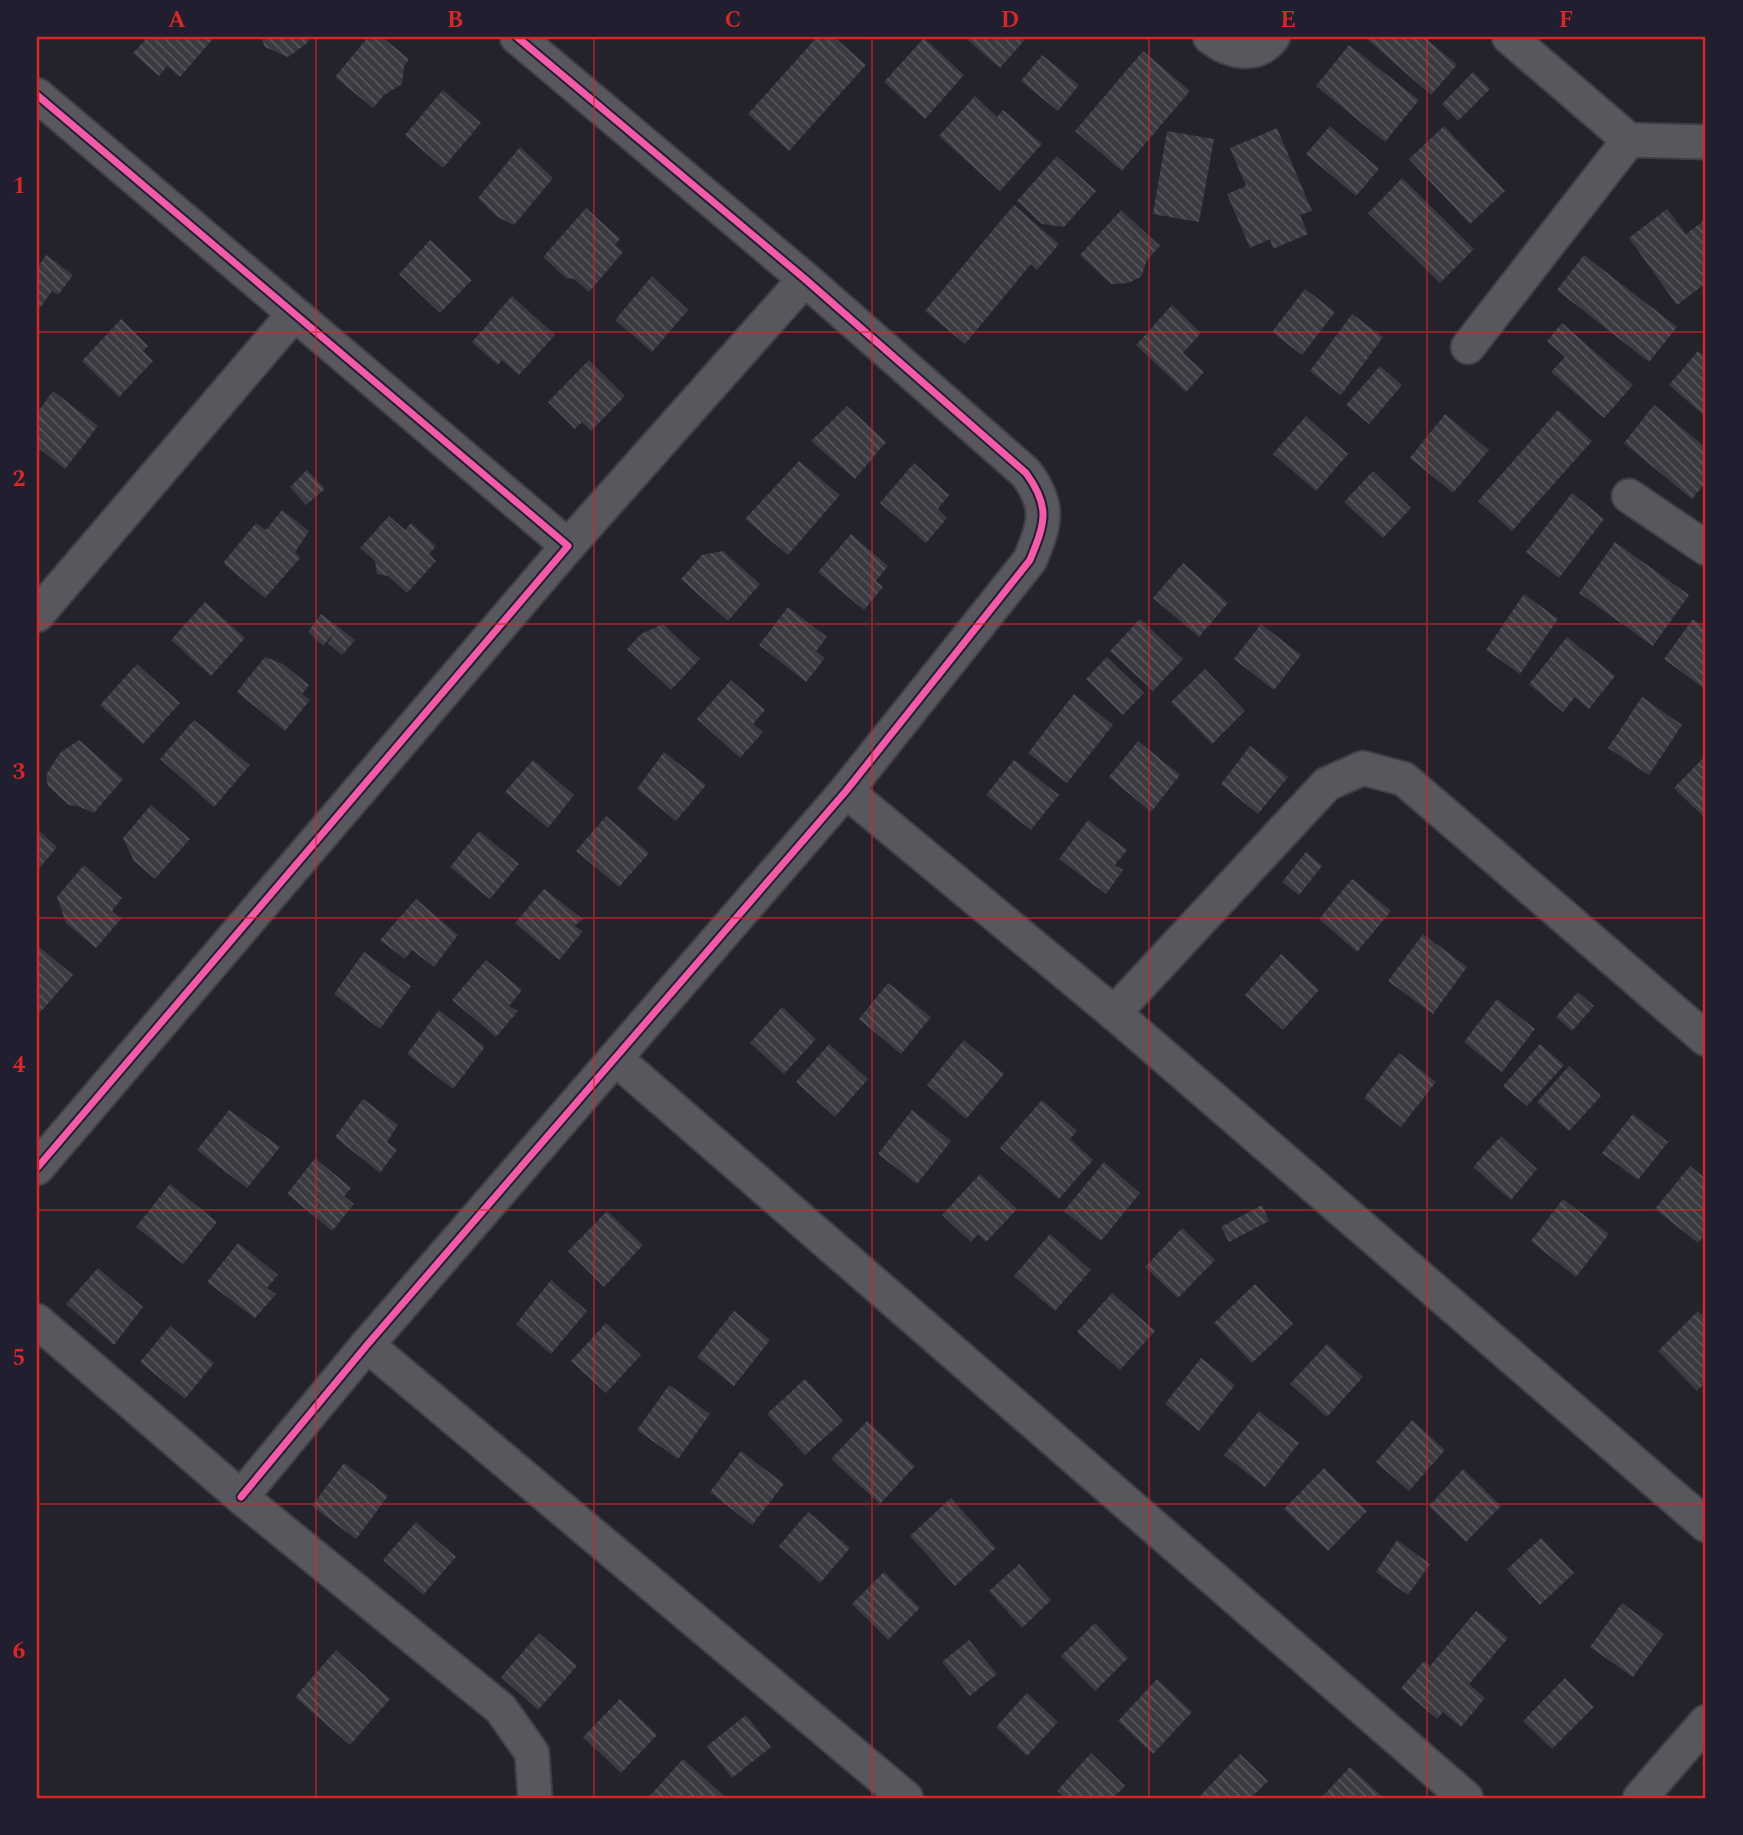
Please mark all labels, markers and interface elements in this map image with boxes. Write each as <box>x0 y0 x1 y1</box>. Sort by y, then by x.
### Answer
text: A <box>168 3 186 38</box>
text: B <box>447 3 463 38</box>
text: C <box>725 3 741 38</box>
text: D <box>1001 3 1019 38</box>
text: E <box>1280 3 1296 38</box>
text: F <box>1559 3 1573 38</box>
text: 1 <box>13 169 25 204</box>
text: 2 <box>13 462 26 497</box>
text: 3 <box>13 755 26 790</box>
text: 4 <box>13 1048 26 1083</box>
text: 5 <box>13 1341 25 1376</box>
text: 6 <box>13 1634 26 1669</box>

